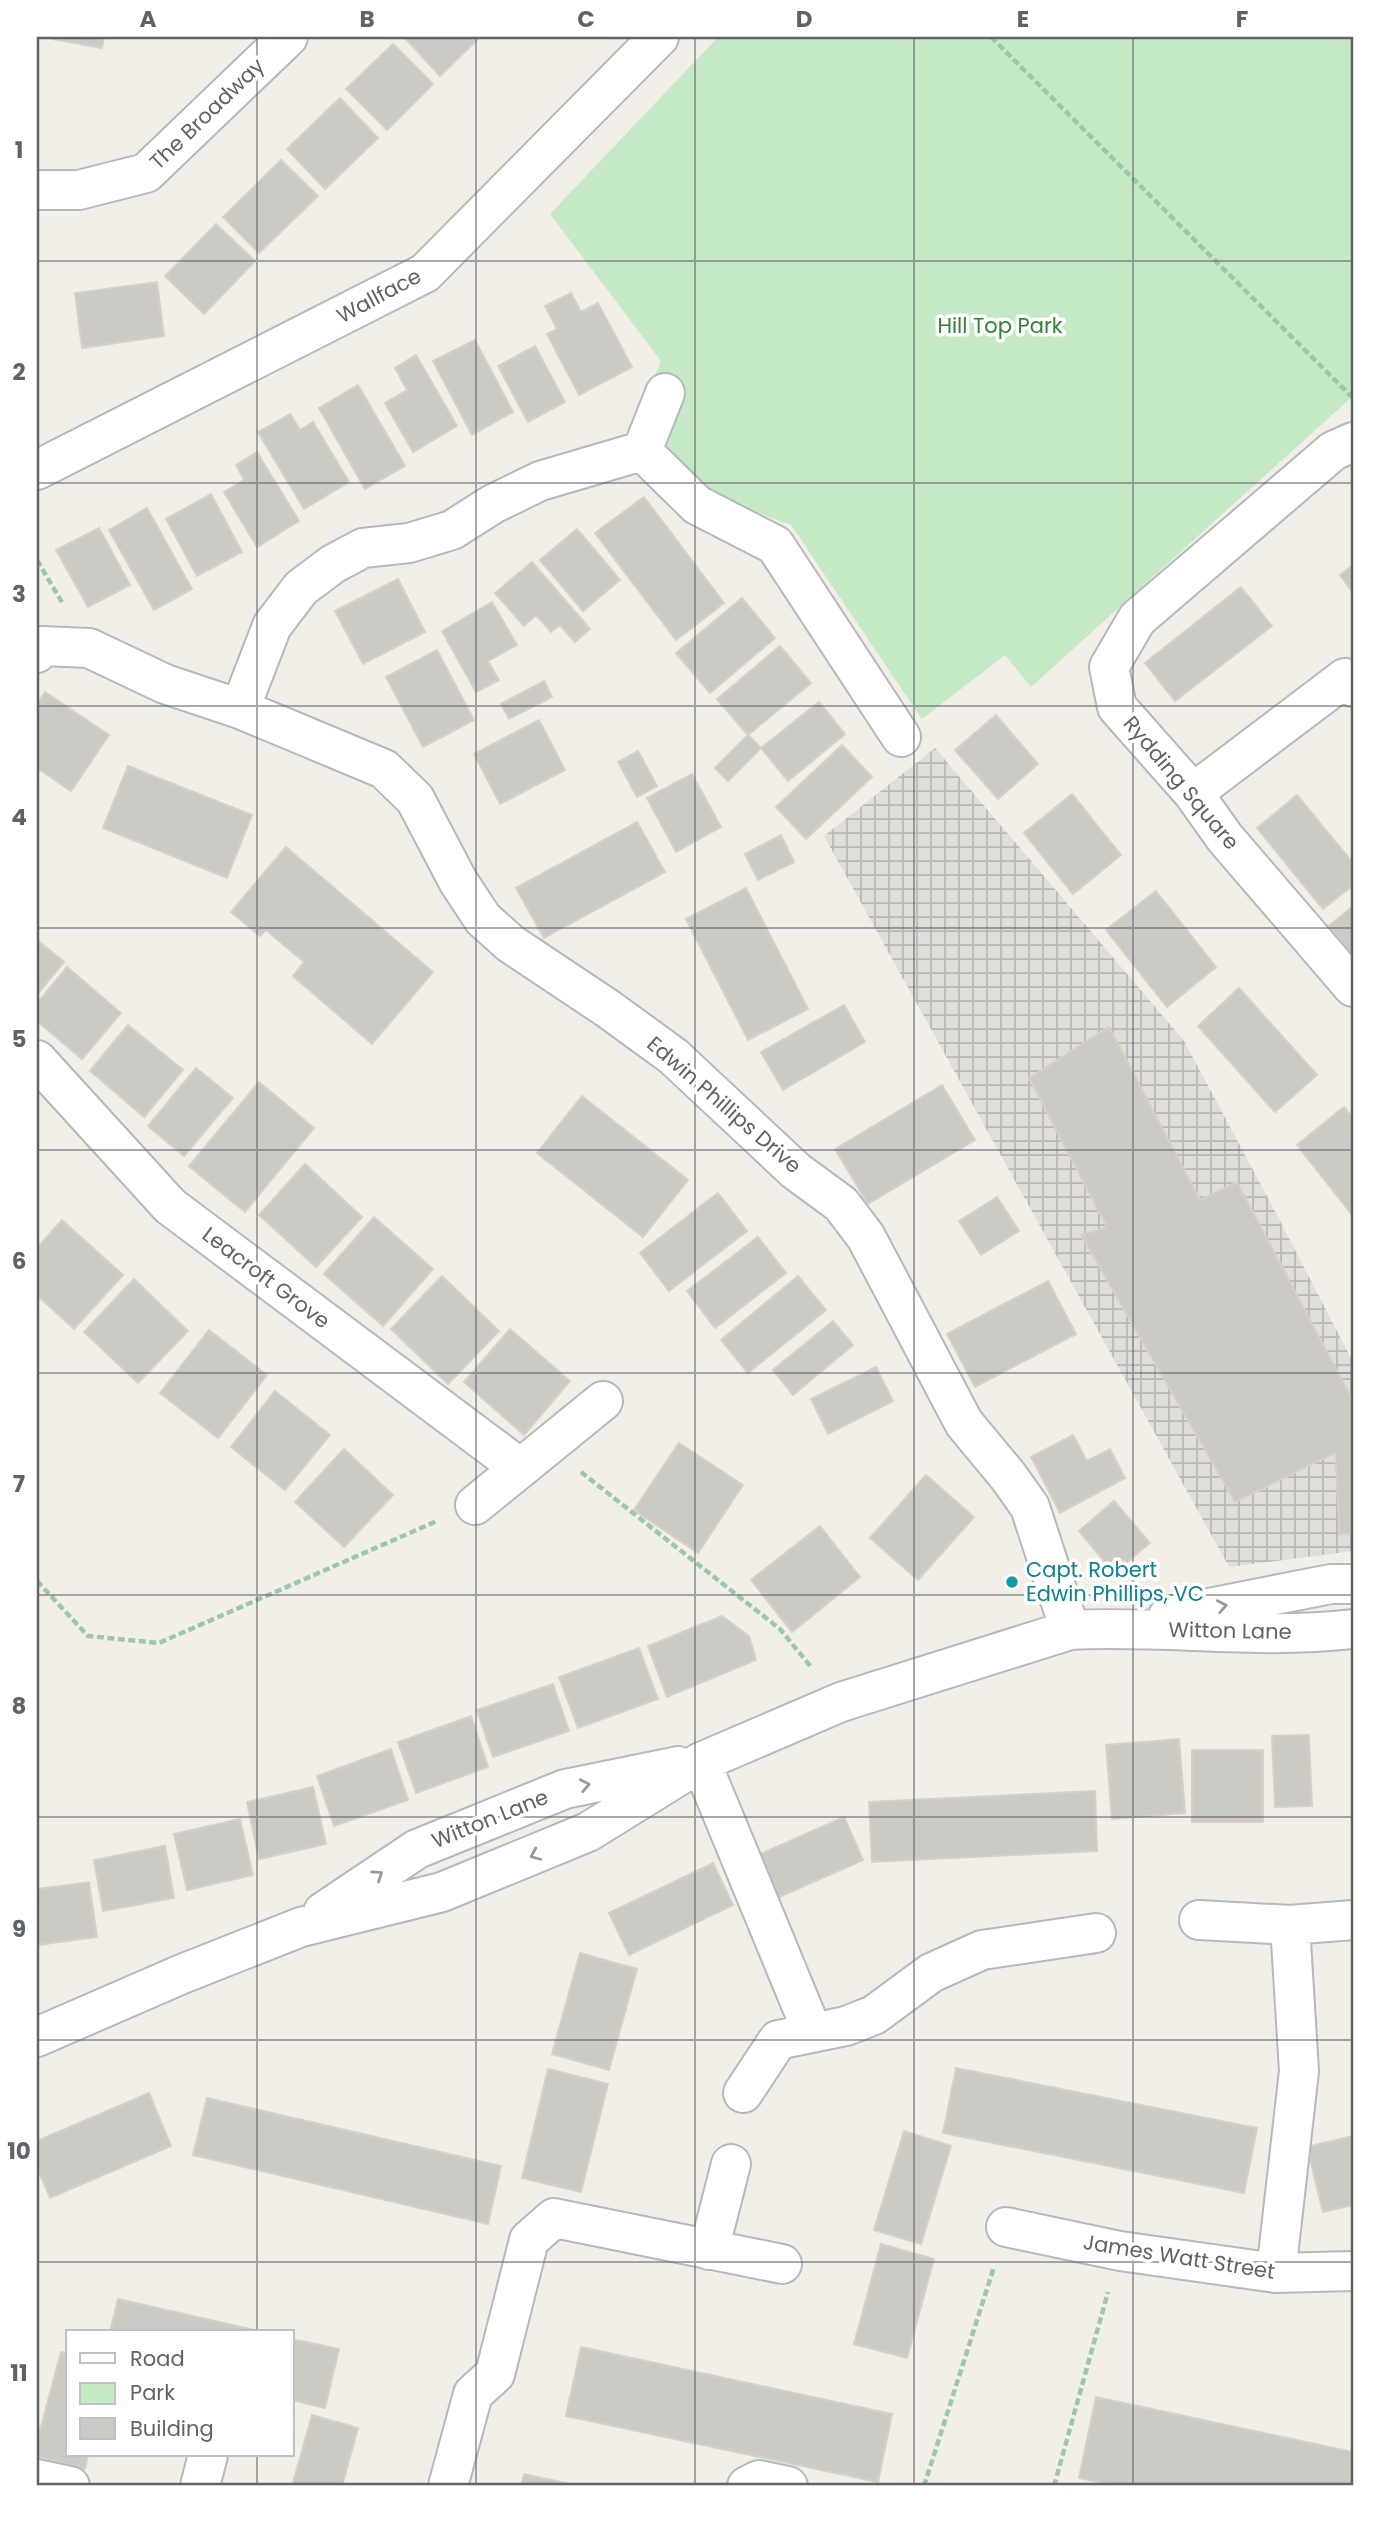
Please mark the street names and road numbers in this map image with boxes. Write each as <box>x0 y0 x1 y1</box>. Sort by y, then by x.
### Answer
street label: The Broadway <box>143 51 271 176</box>
street label: Wallface <box>331 261 426 330</box>
street label: Rydding Square <box>1117 710 1246 856</box>
street label: Edwin Phillips Drive <box>641 1029 808 1180</box>
street label: Leacroft Grove <box>197 1220 336 1335</box>
street label: Witton Lane <box>1168 1615 1292 1646</box>
street label: Witton Lane <box>427 1782 552 1855</box>
street label: James Watt Street <box>1081 2227 1277 2286</box>

